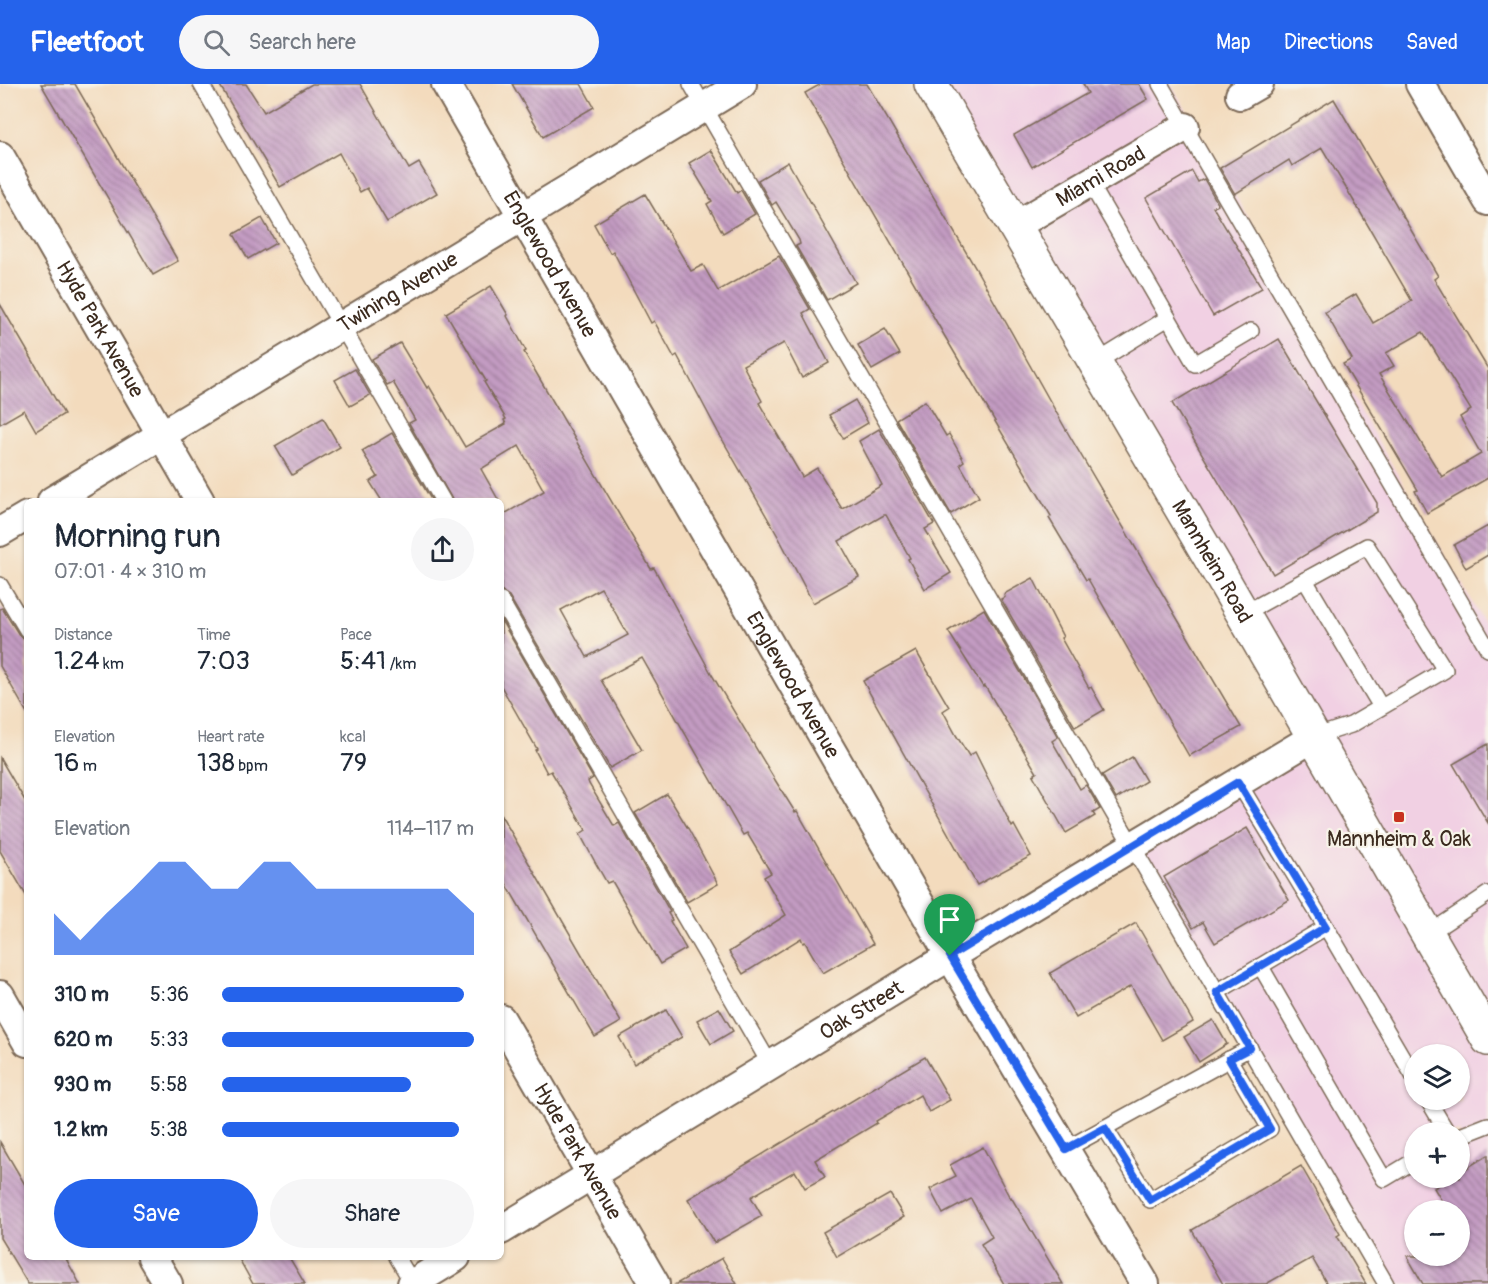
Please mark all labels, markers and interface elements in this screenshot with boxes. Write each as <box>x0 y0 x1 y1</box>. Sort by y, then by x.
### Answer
search box <box>179 15 599 69</box>
text: Fleetfoot <box>30 25 143 60</box>
icon: search <box>200 26 233 59</box>
text: Search here <box>248 28 356 56</box>
text: Map <box>1216 29 1251 56</box>
text: Directions <box>1284 29 1373 56</box>
text: Saved <box>1406 29 1458 56</box>
street label: Miami Road <box>1051 140 1150 213</box>
street label: Englewood Avenue <box>497 186 603 343</box>
street label: Twining Avenue <box>333 245 464 339</box>
street label: Hyde Park Avenue <box>50 256 150 403</box>
street label: Mannheim Road <box>1165 495 1258 628</box>
text: Morning run <box>54 516 221 557</box>
button: share <box>411 518 474 581</box>
text: 07:01 · 4 × 310 m <box>54 559 206 584</box>
street label: Englewood Avenue <box>740 607 846 764</box>
text: Distance <box>54 625 113 645</box>
text: Time <box>197 625 230 645</box>
text: Pace <box>340 625 372 645</box>
text: 1.24 <box>54 645 99 677</box>
text: 7:03 <box>197 645 250 677</box>
text: 5:41 <box>340 645 386 677</box>
text: km <box>99 654 124 674</box>
text: /km <box>386 654 416 674</box>
text: Elevation <box>54 727 115 747</box>
text: Heart rate <box>197 727 264 747</box>
text: kcal <box>340 727 366 747</box>
text: 16 <box>54 747 79 779</box>
text: 138 <box>197 747 235 779</box>
text: 79 <box>340 747 367 779</box>
text: m <box>79 756 97 776</box>
text: bpm <box>235 756 268 776</box>
marker: Mannheim & Oak <box>1392 810 1406 824</box>
text: Elevation <box>54 816 130 841</box>
text: 114–117 m <box>387 816 474 841</box>
place label: Mannheim & Oak <box>1327 826 1471 853</box>
pin <box>924 894 975 956</box>
icon: arrive <box>933 903 966 936</box>
street label: Oak Street <box>815 974 909 1046</box>
text: 310 m <box>54 982 109 1007</box>
text: 5:36 <box>150 982 189 1007</box>
text: 620 m <box>54 1027 113 1052</box>
text: 5:33 <box>150 1027 189 1052</box>
map controls <box>1404 1044 1470 1266</box>
button: layers <box>1404 1044 1470 1110</box>
text: 930 m <box>54 1072 111 1097</box>
text: 5:58 <box>150 1072 187 1097</box>
street label: Hyde Park Avenue <box>527 1078 628 1225</box>
text: 1.2 km <box>54 1117 108 1142</box>
text: 5:38 <box>150 1117 187 1142</box>
button: + <box>1404 1122 1470 1188</box>
button: Save <box>54 1179 258 1248</box>
button: Share <box>270 1179 474 1248</box>
button: − <box>1404 1200 1470 1266</box>

